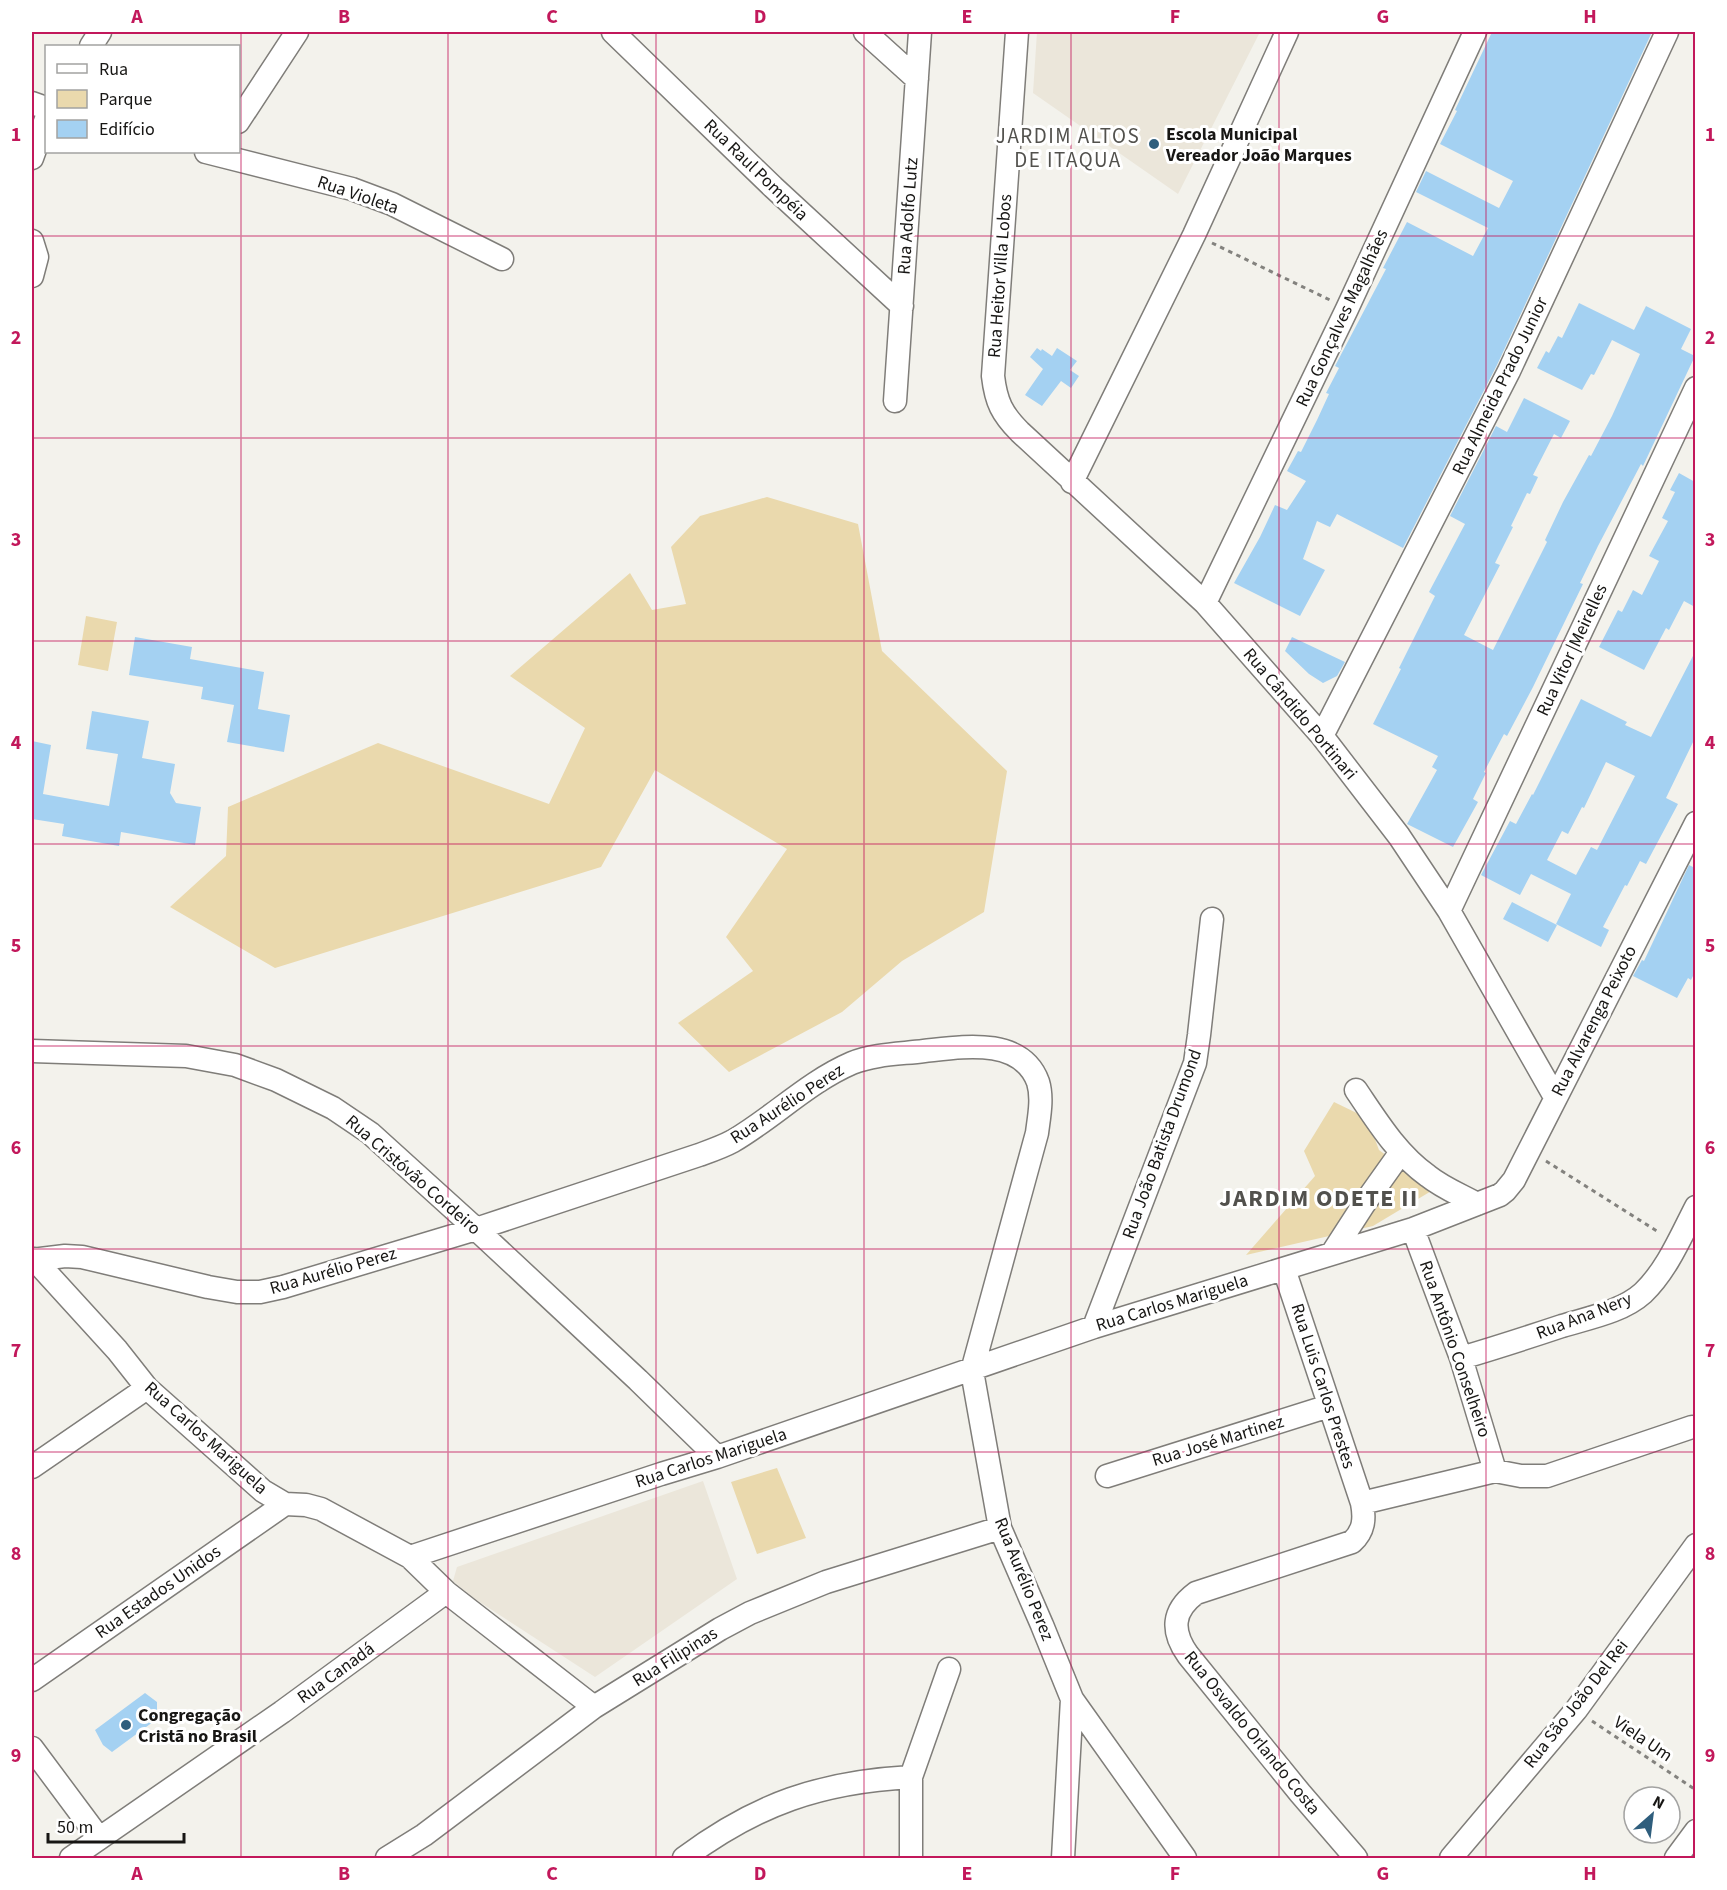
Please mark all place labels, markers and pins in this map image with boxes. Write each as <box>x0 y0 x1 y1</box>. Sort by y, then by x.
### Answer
place label: Escola Municipal Vereador João Marques <box>1165 122 1352 168</box>
marker: Escola Municipal Vereador João Marques <box>1147 137 1161 151</box>
place label: Congregação Cristã no Brasil <box>138 1703 257 1749</box>
marker: Congregação Cristã no Brasil <box>119 1718 133 1732</box>

